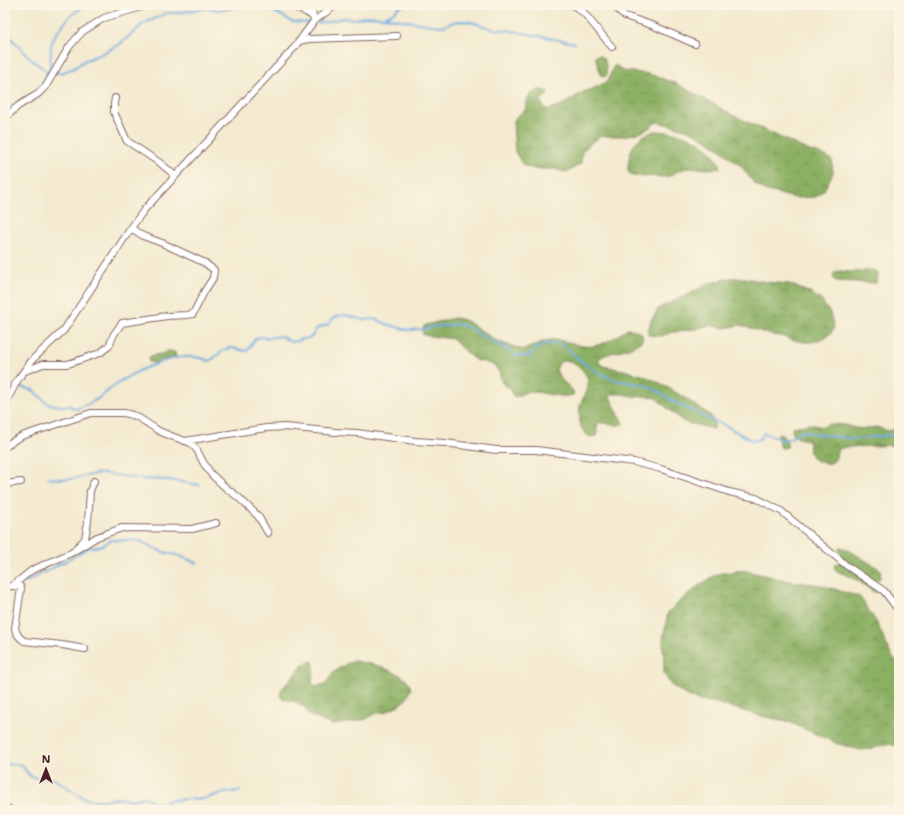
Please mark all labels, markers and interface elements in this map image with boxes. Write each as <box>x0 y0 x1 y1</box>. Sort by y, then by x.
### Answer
north arrow <box>26 749 66 789</box>
text: N <box>42 752 51 767</box>

